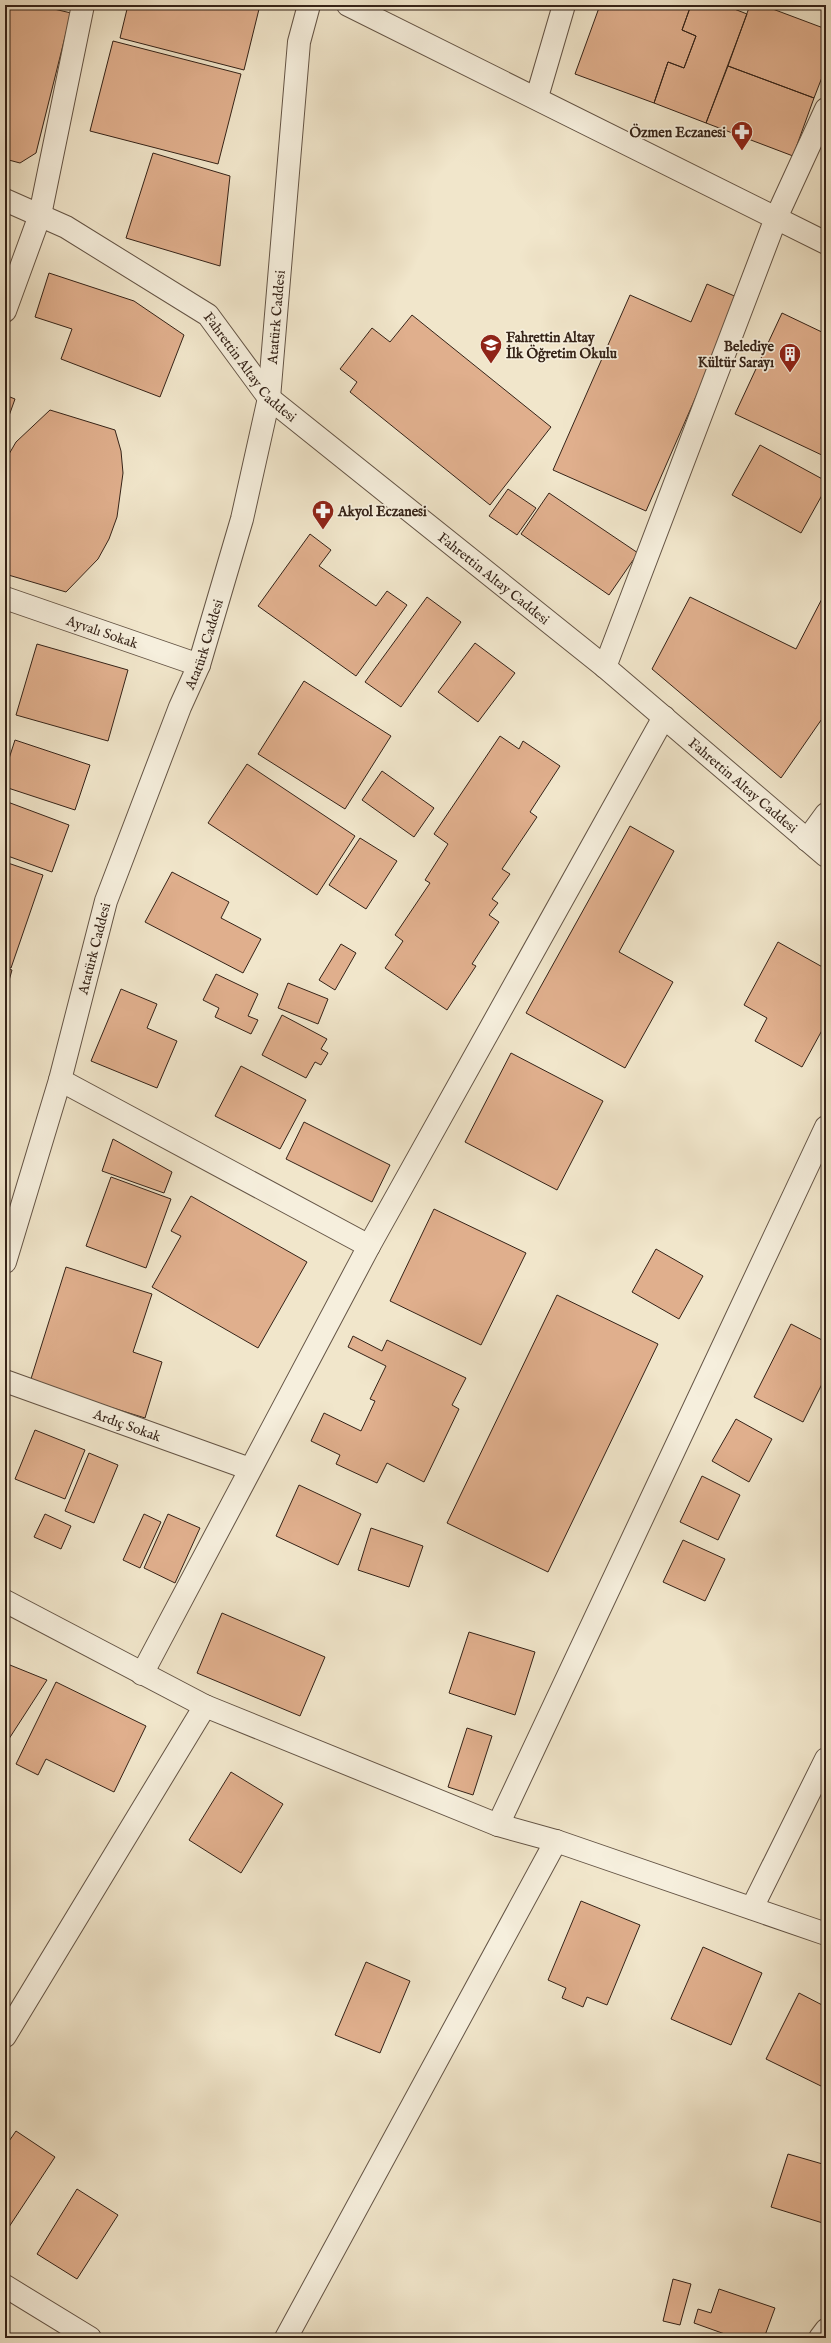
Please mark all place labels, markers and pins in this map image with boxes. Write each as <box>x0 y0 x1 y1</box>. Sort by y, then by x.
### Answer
pharmacy icon: Özmen Eczanesi <box>729 119 755 152</box>
place label: Özmen Eczanesi <box>629 123 726 142</box>
place label: Fahrettin Altay İlk Öğretim Okulu <box>506 329 618 363</box>
school or university icon: Fahrettin Altay İlk Öğretim Okulu <box>478 332 504 365</box>
place label: Belediye Kültür Sarayı <box>698 338 775 372</box>
building icon: Belediye Kültür Sarayı <box>777 341 803 374</box>
pharmacy icon: Akyol Eczanesi <box>310 498 336 531</box>
place label: Akyol Eczanesi <box>337 503 427 521</box>

